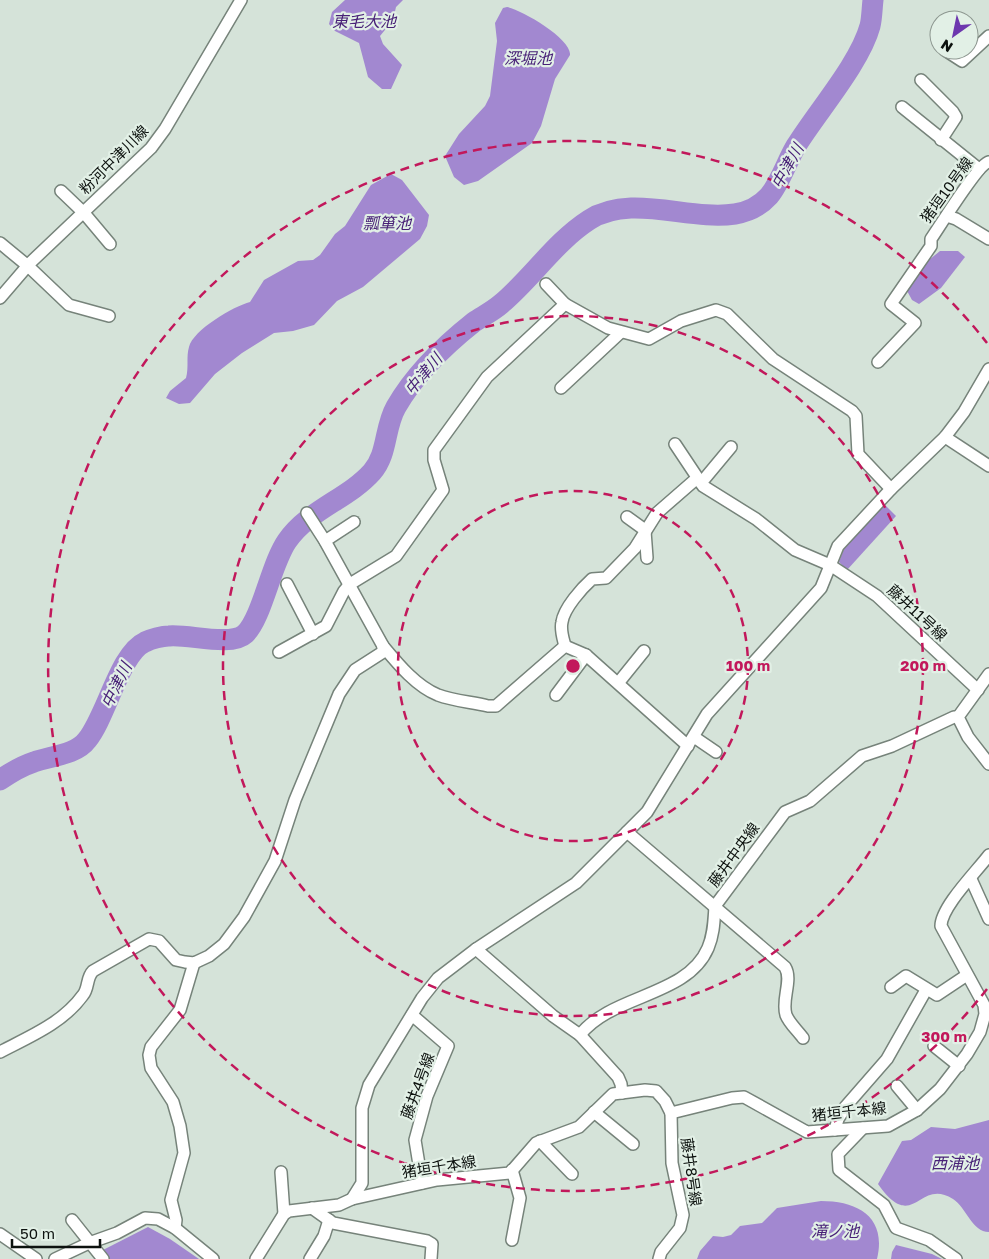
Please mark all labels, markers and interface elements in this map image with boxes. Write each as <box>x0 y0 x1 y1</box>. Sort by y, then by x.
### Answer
north arrow <box>929 10 979 60</box>
water label: 東毛大池 <box>332 11 398 31</box>
text: N <box>938 36 956 56</box>
water label: 深堀池 <box>504 48 554 68</box>
street label: 粉河中津川線 <box>75 121 151 197</box>
water label: 中津川 <box>767 138 808 192</box>
street label: 猪垣10号線 <box>916 153 976 226</box>
water label: 瓢箪池 <box>363 213 413 233</box>
water label: 中津川 <box>400 348 447 399</box>
street label: 藤井11号線 <box>884 580 951 644</box>
text: 100 m <box>726 656 770 674</box>
text: 200 m <box>900 656 946 674</box>
water label: 中津川 <box>96 657 136 711</box>
centre of rings <box>564 657 582 675</box>
street label: 藤井中央線 <box>704 819 763 890</box>
text: 300 m <box>921 1027 967 1045</box>
street label: 藤井4号線 <box>397 1050 437 1121</box>
street label: 猪垣千本線 <box>811 1098 887 1124</box>
street label: 藤井8号線 <box>678 1136 706 1207</box>
street label: 猪垣千本線 <box>400 1151 477 1181</box>
water label: 西浦池 <box>931 1153 981 1173</box>
scale bar <box>12 1216 100 1248</box>
water label: 滝ノ池 <box>811 1221 861 1241</box>
text: 50 m <box>20 1224 55 1242</box>

